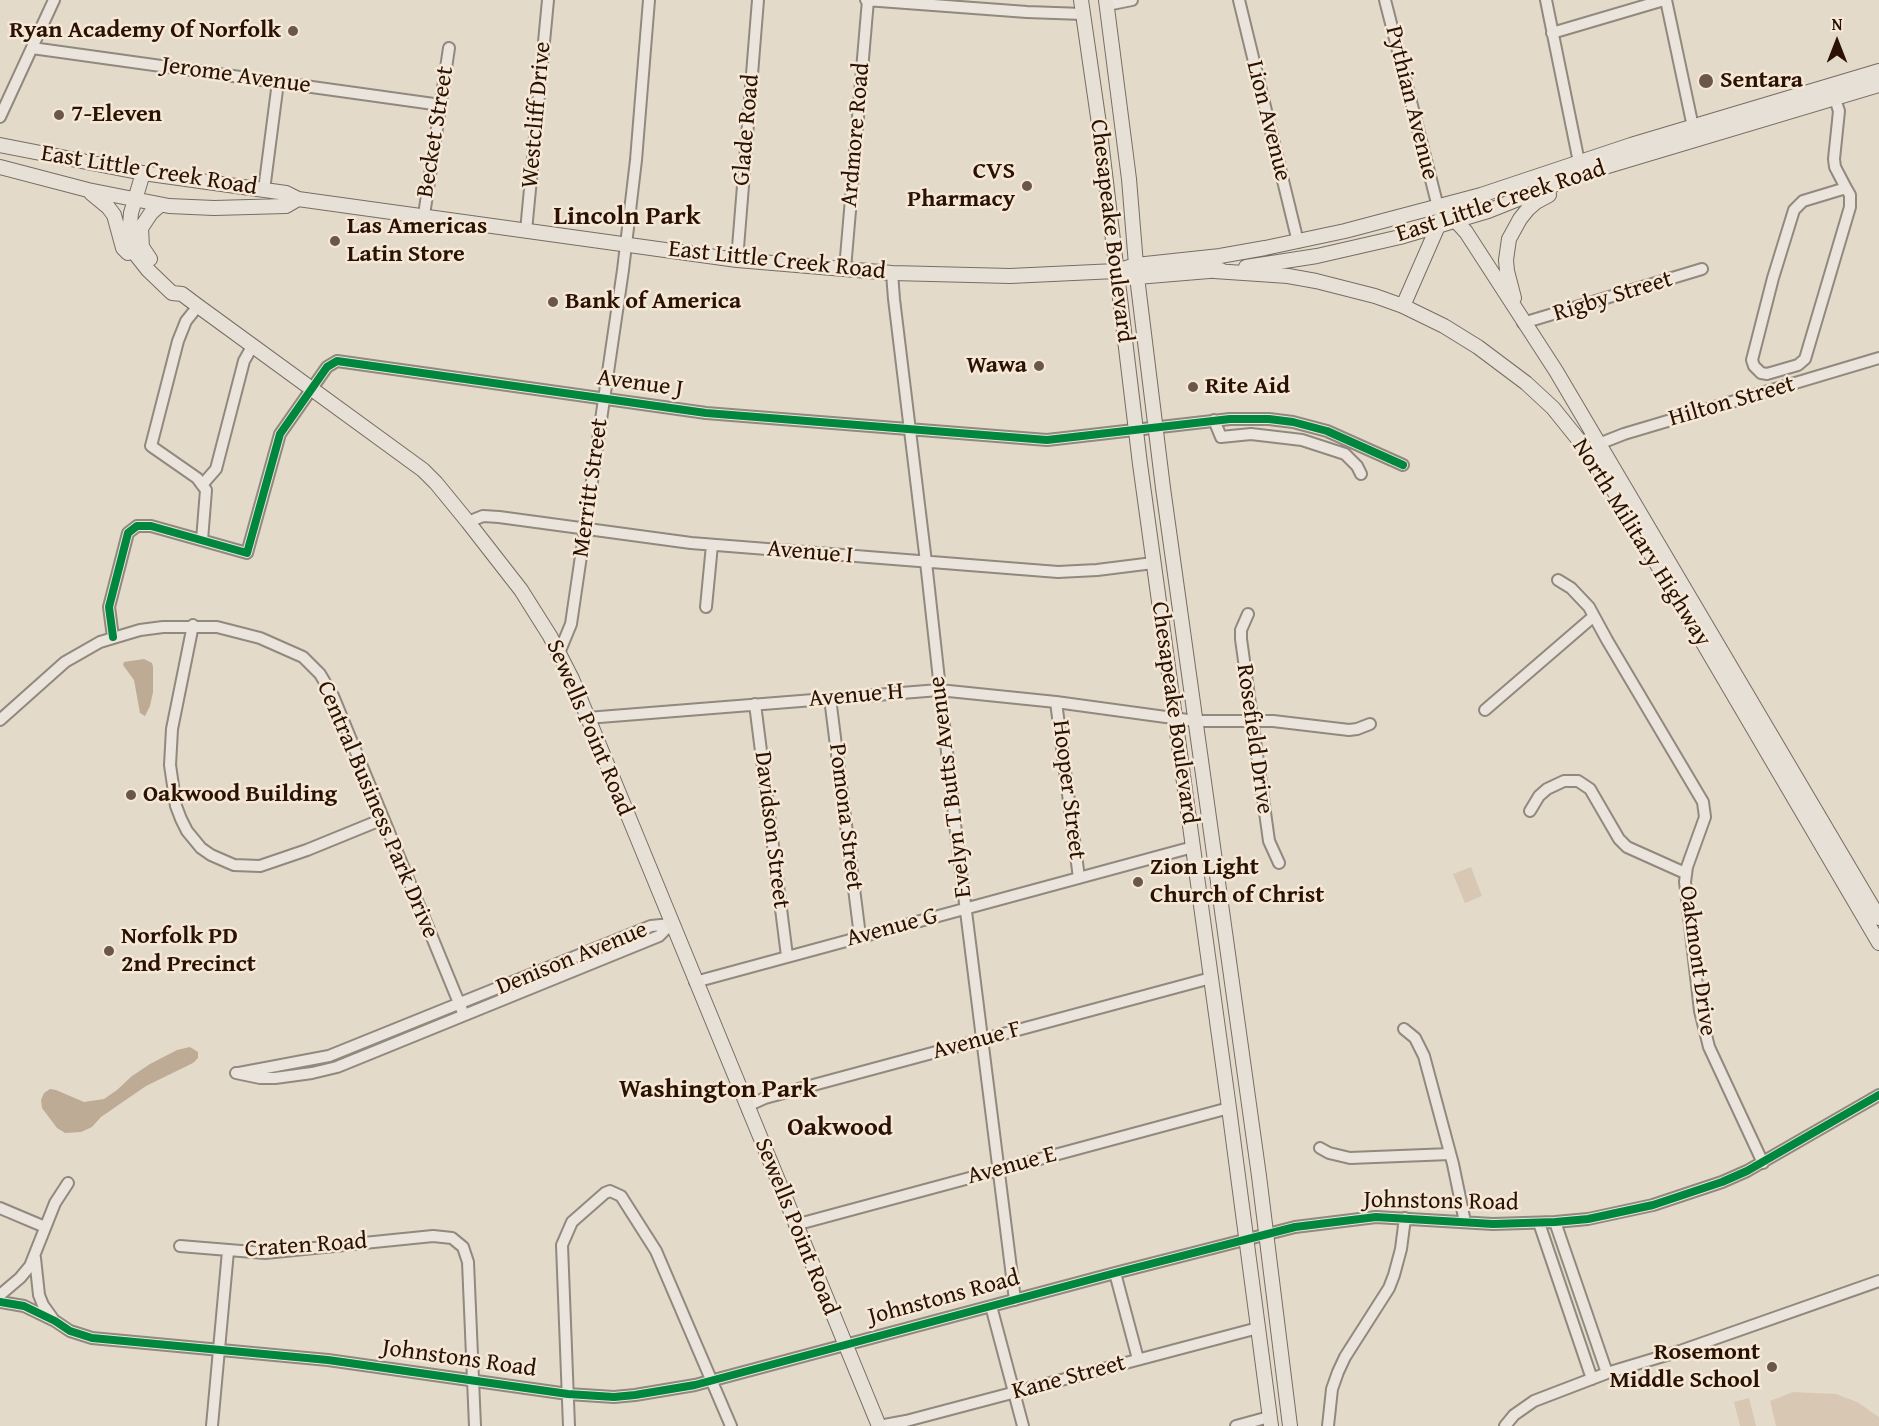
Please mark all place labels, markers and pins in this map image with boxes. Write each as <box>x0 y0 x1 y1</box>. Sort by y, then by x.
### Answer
place label: Ryan Academy Of Norfolk <box>9 17 281 45</box>
marker: Ryan Academy Of Norfolk <box>286 24 300 38</box>
place label: Sentara <box>1720 67 1803 95</box>
marker: Sentara <box>1697 72 1715 90</box>
place label: 7-Eleven <box>71 101 162 129</box>
marker: 7-Eleven <box>52 108 66 122</box>
place label: CVS Pharmacy <box>907 158 1015 214</box>
marker: CVS Pharmacy <box>1020 179 1034 193</box>
place label: Las Americas Latin Store <box>347 213 487 269</box>
marker: Las Americas Latin Store <box>328 234 342 248</box>
place label: Bank of America <box>565 288 741 316</box>
marker: Bank of America <box>546 295 560 309</box>
place label: Wawa <box>966 352 1027 380</box>
marker: Wawa <box>1032 359 1046 373</box>
place label: Rite Aid <box>1205 373 1290 401</box>
marker: Rite Aid <box>1186 380 1200 394</box>
place label: Oakwood Building <box>143 781 337 809</box>
marker: Oakwood Building <box>124 788 138 802</box>
place label: Zion Light Church of Christ <box>1150 854 1324 910</box>
marker: Zion Light Church of Christ <box>1131 875 1145 889</box>
place label: Norfolk PD 2nd Precinct <box>121 923 256 979</box>
marker: Norfolk PD 2nd Precinct <box>102 944 116 958</box>
place label: Rosemont Middle School <box>1609 1339 1760 1395</box>
marker: Rosemont Middle School <box>1765 1360 1779 1374</box>

